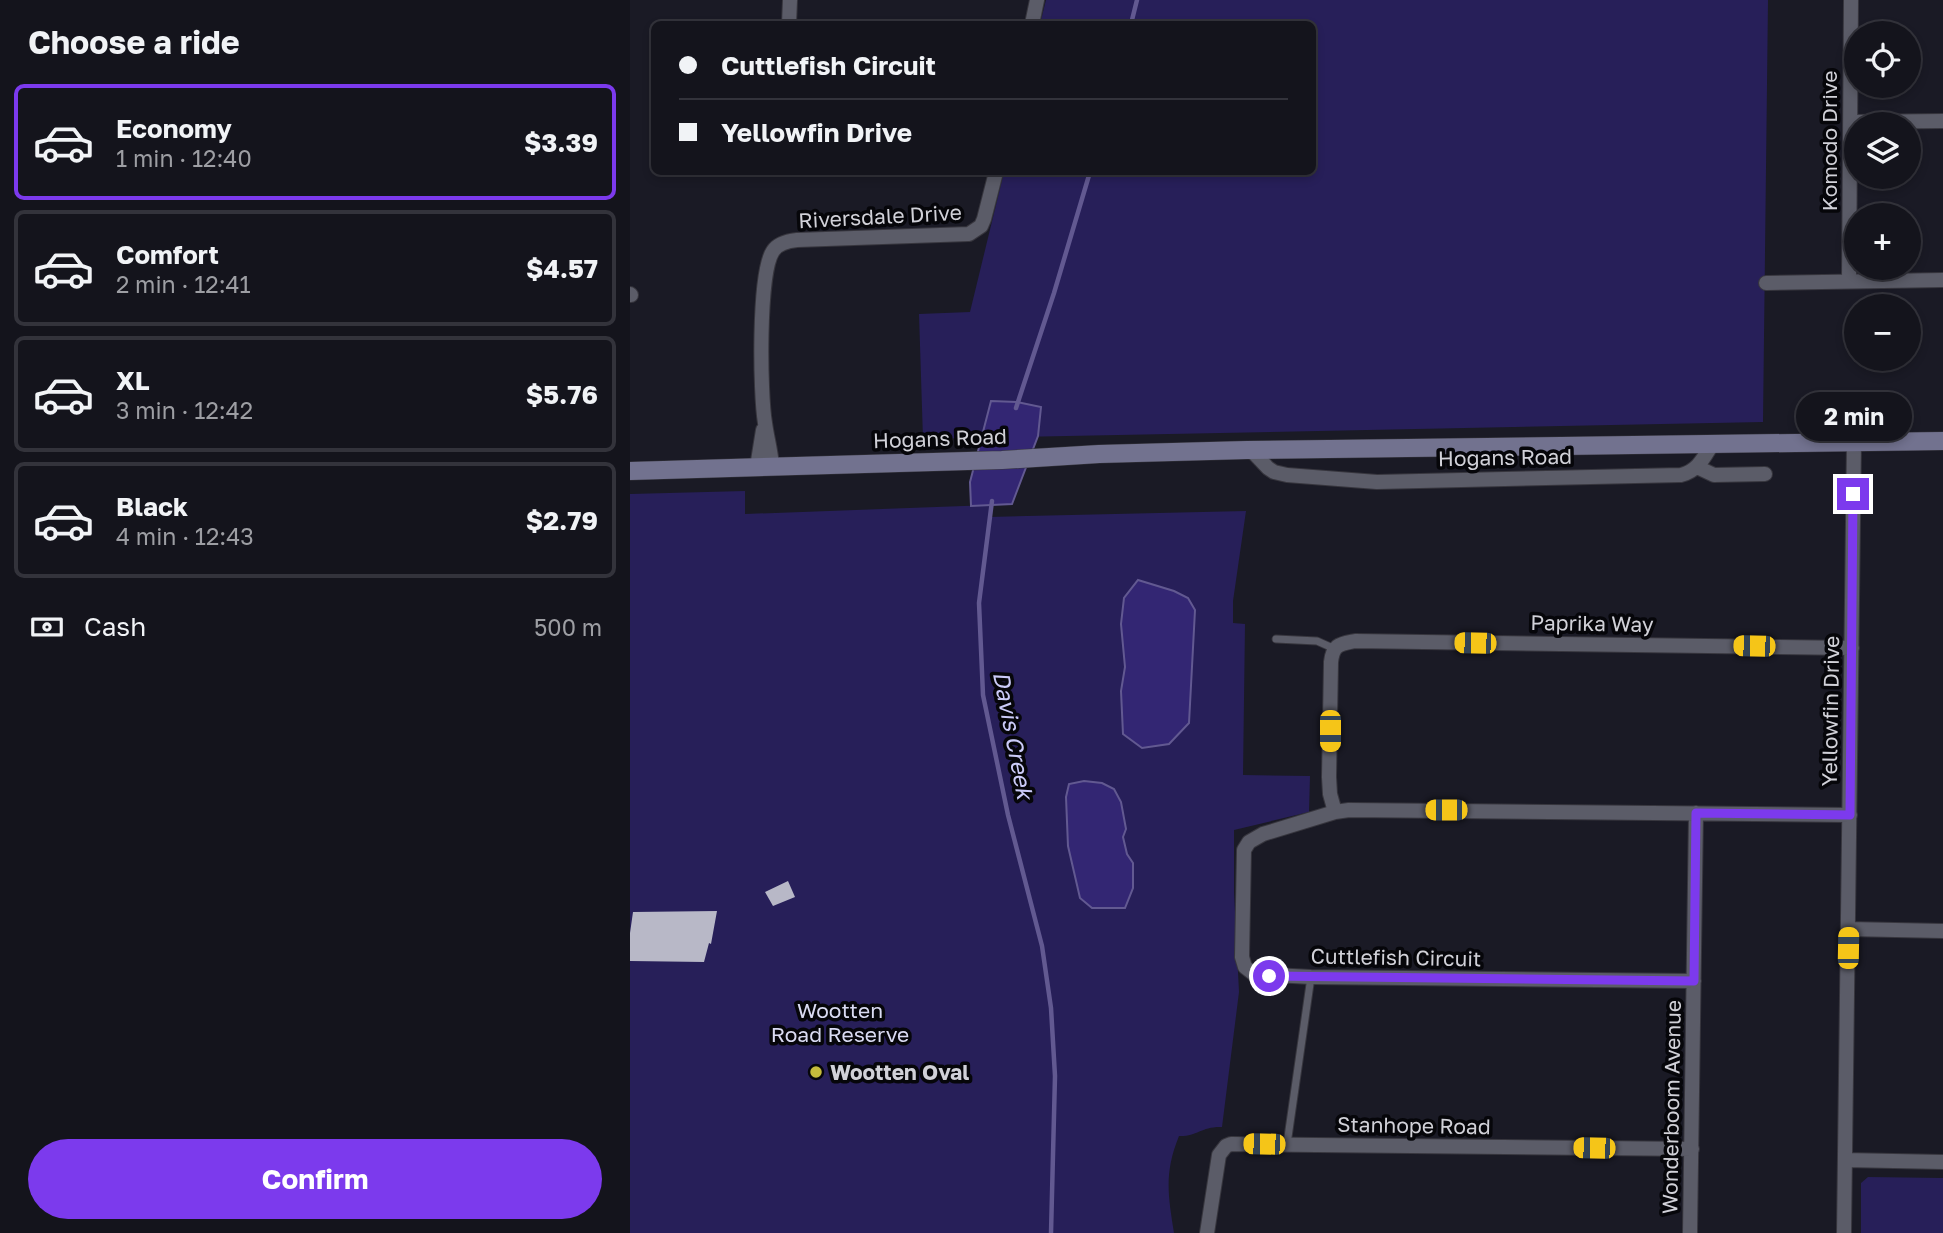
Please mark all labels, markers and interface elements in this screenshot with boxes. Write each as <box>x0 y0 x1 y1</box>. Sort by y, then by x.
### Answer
map controls <box>1844 21 1921 371</box>
button: locate <box>1844 21 1921 98</box>
text: Choose a ride <box>28 23 240 61</box>
text: Cuttlefish Circuit <box>721 50 936 81</box>
street label: Komodo Drive <box>1816 71 1842 211</box>
icon: car <box>32 111 95 174</box>
button: layers <box>1844 112 1921 189</box>
text: Economy <box>116 113 232 144</box>
text: Yellowfin Drive <box>721 117 912 148</box>
text: $3.39 <box>524 127 598 158</box>
text: 1 min · 12:40 <box>116 144 252 172</box>
street label: Riversdale Drive <box>798 199 962 233</box>
button: + <box>1844 203 1921 280</box>
icon: car <box>32 237 95 300</box>
text: Comfort <box>116 239 219 270</box>
text: $4.57 <box>526 253 598 284</box>
text: 2 min · 12:41 <box>116 270 251 298</box>
button: − <box>1844 294 1921 371</box>
icon: car <box>32 363 95 426</box>
text: XL <box>116 365 150 396</box>
text: $5.76 <box>526 379 598 410</box>
callout: 2 min <box>1795 392 1911 442</box>
text: 3 min · 12:42 <box>116 396 253 424</box>
text: 2 min <box>1824 402 1884 430</box>
street label: Hogans Road <box>873 423 1007 453</box>
street label: Hogans Road <box>1438 443 1572 471</box>
route end <box>1837 478 1869 510</box>
icon: car <box>32 489 95 552</box>
text: Black <box>116 491 188 522</box>
text: $2.79 <box>526 505 598 536</box>
text: 4 min · 12:43 <box>116 522 254 550</box>
icon: cash <box>28 608 66 646</box>
street label: Paprika Way <box>1530 609 1654 637</box>
text: Cash <box>84 611 146 642</box>
text: 500 m <box>534 613 602 641</box>
car <box>1454 632 1497 654</box>
car <box>1733 635 1776 657</box>
street label: Yellowfin Drive <box>1816 636 1844 786</box>
water label: Davis Creek <box>988 669 1040 803</box>
car <box>1320 710 1341 752</box>
car <box>1426 800 1468 821</box>
car <box>1838 927 1859 969</box>
street label: Cuttlefish Circuit <box>1310 943 1482 971</box>
route start <box>1253 960 1285 992</box>
park label: Wootten Road Reserve <box>771 997 909 1047</box>
street label: Wonderboom Avenue <box>1656 1000 1686 1214</box>
place label: Wootten Oval <box>830 1059 969 1085</box>
marker: Wootten Oval <box>808 1064 824 1080</box>
street label: Stanhope Road <box>1337 1111 1491 1139</box>
car <box>1243 1133 1286 1155</box>
car <box>1573 1137 1616 1159</box>
button: Confirm <box>28 1139 602 1219</box>

